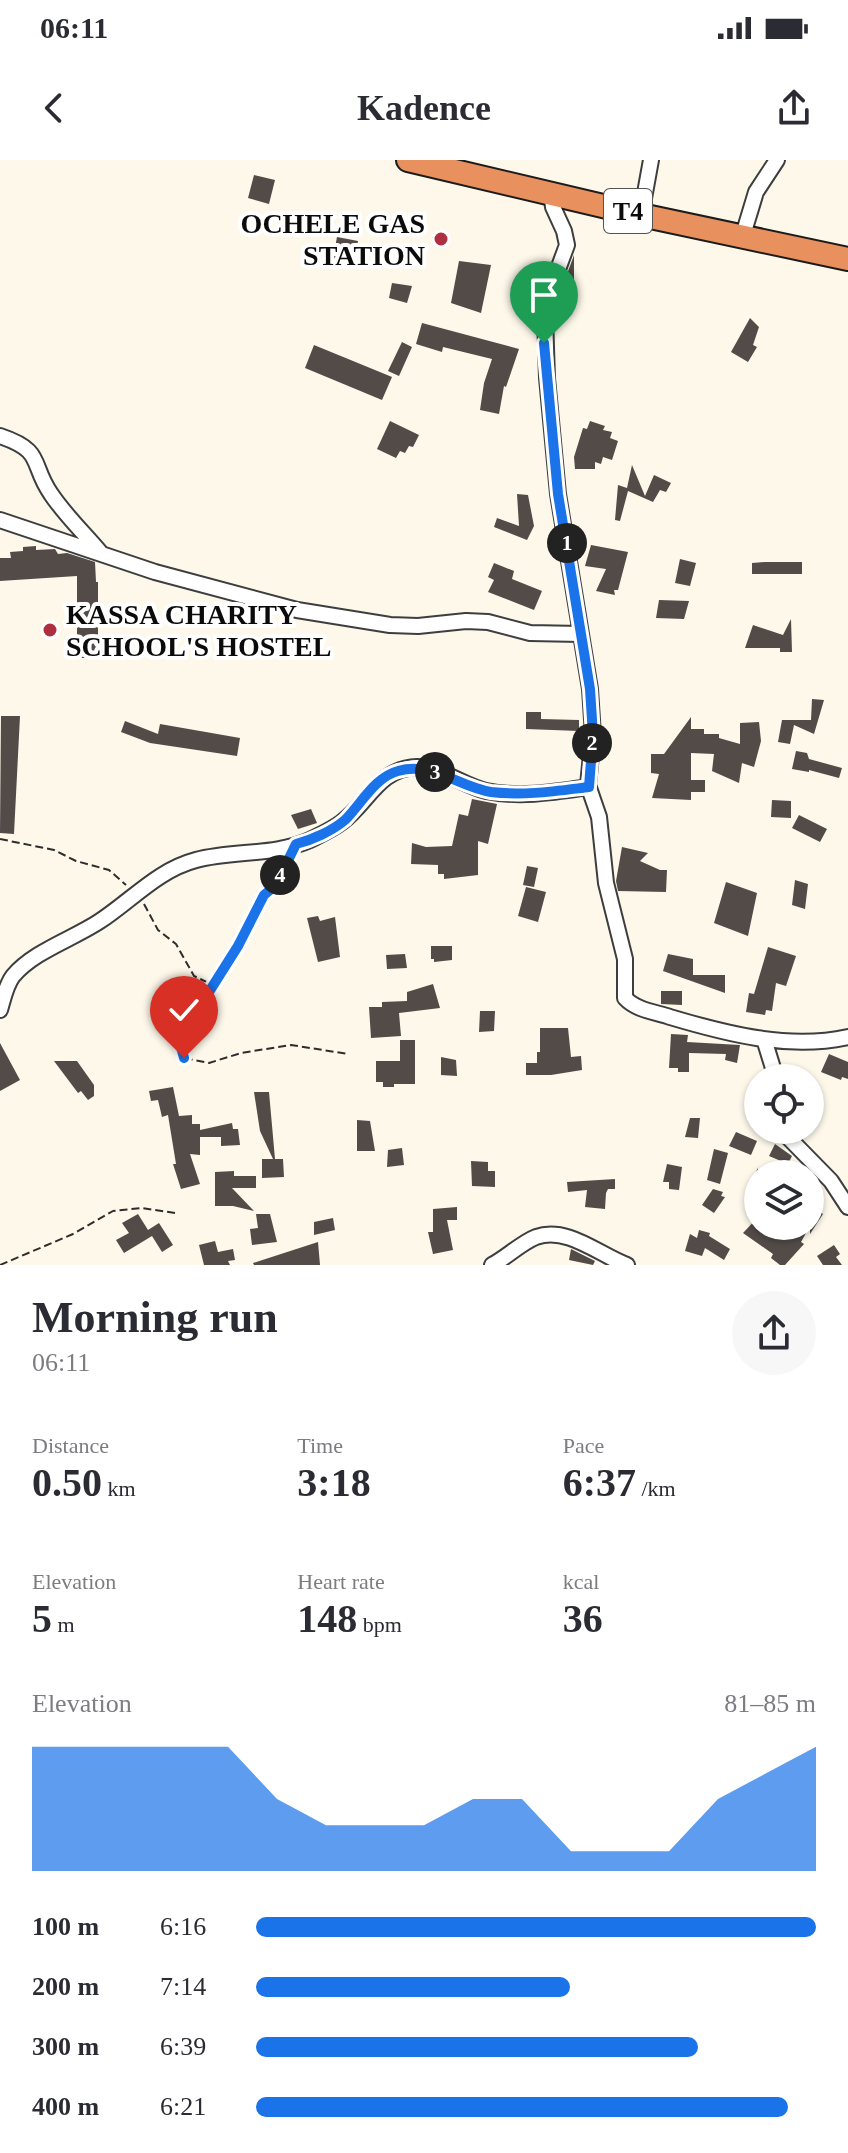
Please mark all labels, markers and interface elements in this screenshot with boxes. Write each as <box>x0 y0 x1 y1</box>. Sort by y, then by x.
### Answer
text: 06:11 <box>40 11 108 44</box>
icon: back <box>32 86 76 130</box>
icon: share <box>772 86 816 130</box>
text: Kadence <box>357 88 491 128</box>
road number: T4 <box>604 189 652 233</box>
place label: OCHELE GAS STATION <box>241 208 425 271</box>
marker: OCHELE GAS STATION <box>432 230 450 248</box>
pin <box>510 261 578 343</box>
icon: arrive <box>522 273 566 317</box>
pin: 1 <box>547 523 587 563</box>
text: 1 <box>562 530 573 555</box>
place label: KASSA CHARITY SCHOOL'S HOSTEL <box>66 599 331 662</box>
marker: KASSA CHARITY SCHOOL'S HOSTEL <box>41 621 59 639</box>
pin: 2 <box>572 723 612 763</box>
text: 2 <box>587 730 598 755</box>
pin: 3 <box>415 752 455 792</box>
text: 3 <box>430 759 441 784</box>
pin: 4 <box>260 855 300 895</box>
text: 4 <box>275 862 286 887</box>
pin <box>150 976 218 1058</box>
icon: check <box>162 988 206 1032</box>
map controls <box>744 1064 824 1240</box>
button: locate <box>744 1064 824 1144</box>
button: layers <box>744 1160 824 1240</box>
button: share <box>732 1291 816 1375</box>
text: Morning run <box>32 1293 278 1342</box>
text: 06:11 <box>32 1348 90 1377</box>
text: Distance <box>32 1433 109 1458</box>
text: Time <box>297 1433 343 1458</box>
text: Pace <box>563 1433 604 1458</box>
text: 0.50 <box>32 1460 102 1505</box>
text: 3:18 <box>297 1460 371 1505</box>
text: 6:37 <box>563 1460 636 1505</box>
text: km <box>102 1476 136 1501</box>
text: /km <box>636 1476 676 1501</box>
text: Elevation <box>32 1569 116 1594</box>
text: Heart rate <box>297 1569 385 1594</box>
text: kcal <box>563 1569 599 1594</box>
text: 5 <box>32 1596 52 1641</box>
text: 148 <box>297 1596 357 1641</box>
text: 36 <box>563 1596 603 1641</box>
text: m <box>52 1612 75 1637</box>
text: bpm <box>357 1612 402 1637</box>
text: Elevation <box>32 1689 132 1718</box>
text: 81–85 m <box>724 1689 816 1718</box>
text: 100 m <box>32 1912 99 1941</box>
text: 6:16 <box>160 1912 206 1941</box>
text: 200 m <box>32 1972 99 2001</box>
text: 7:14 <box>160 1972 206 2001</box>
text: 300 m <box>32 2032 99 2061</box>
text: 6:39 <box>160 2032 206 2061</box>
text: 400 m <box>32 2092 99 2121</box>
text: 6:21 <box>160 2092 206 2121</box>

